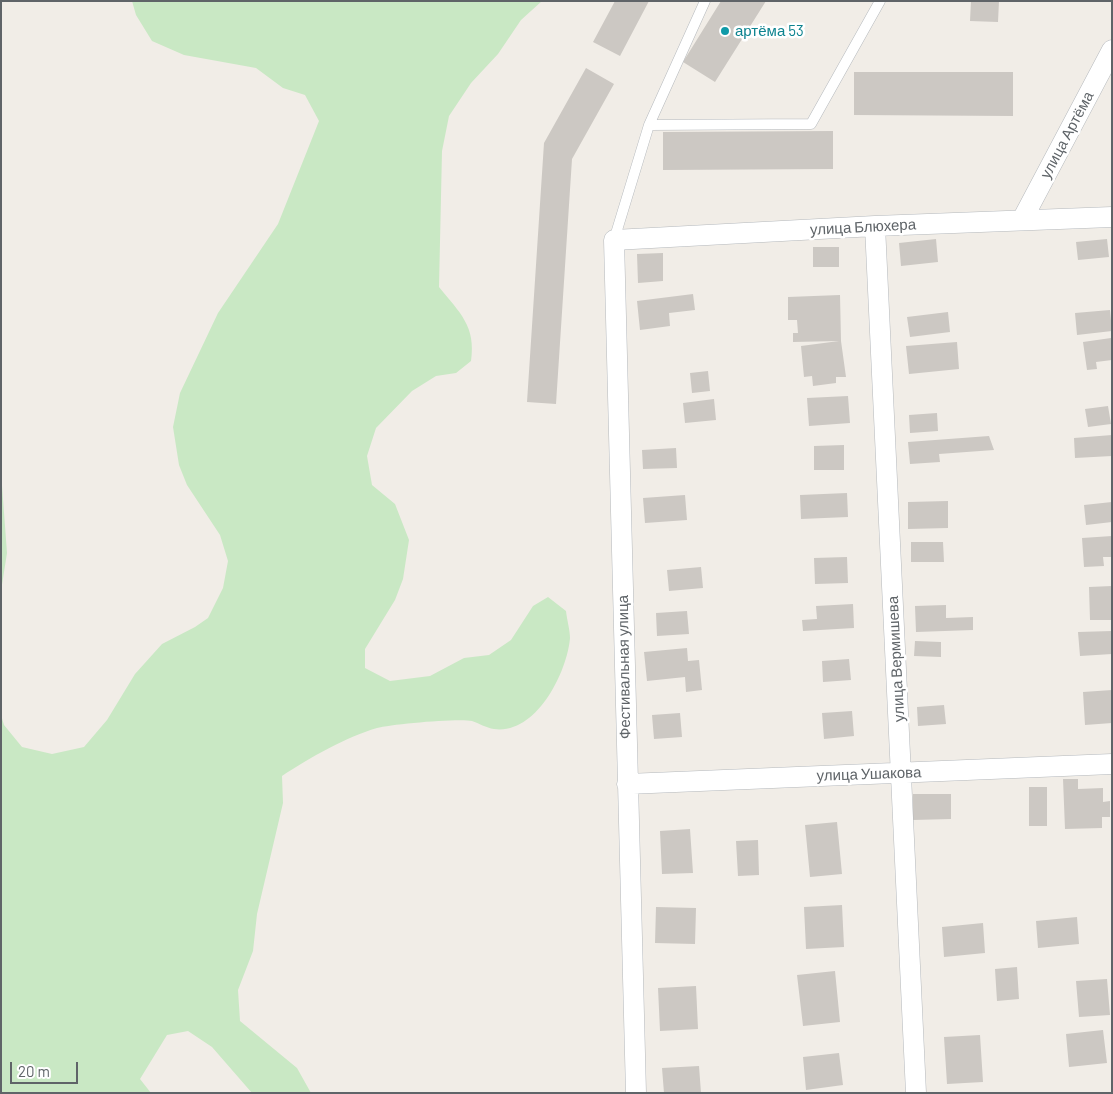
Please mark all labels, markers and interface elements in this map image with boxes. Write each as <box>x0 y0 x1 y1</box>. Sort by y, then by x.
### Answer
place label: артёма 53 <box>735 22 804 40</box>
marker: артёма 53 <box>719 25 731 37</box>
street label: улица Артёма <box>1036 88 1098 182</box>
street label: улица Блюхера <box>810 215 916 239</box>
street label: Фестивальная улица <box>614 595 634 739</box>
street label: улица Вермишева <box>884 596 908 722</box>
street label: улица Ушакова <box>816 763 922 785</box>
scale bar <box>12 1052 80 1084</box>
text: 20 m <box>18 1062 50 1080</box>

